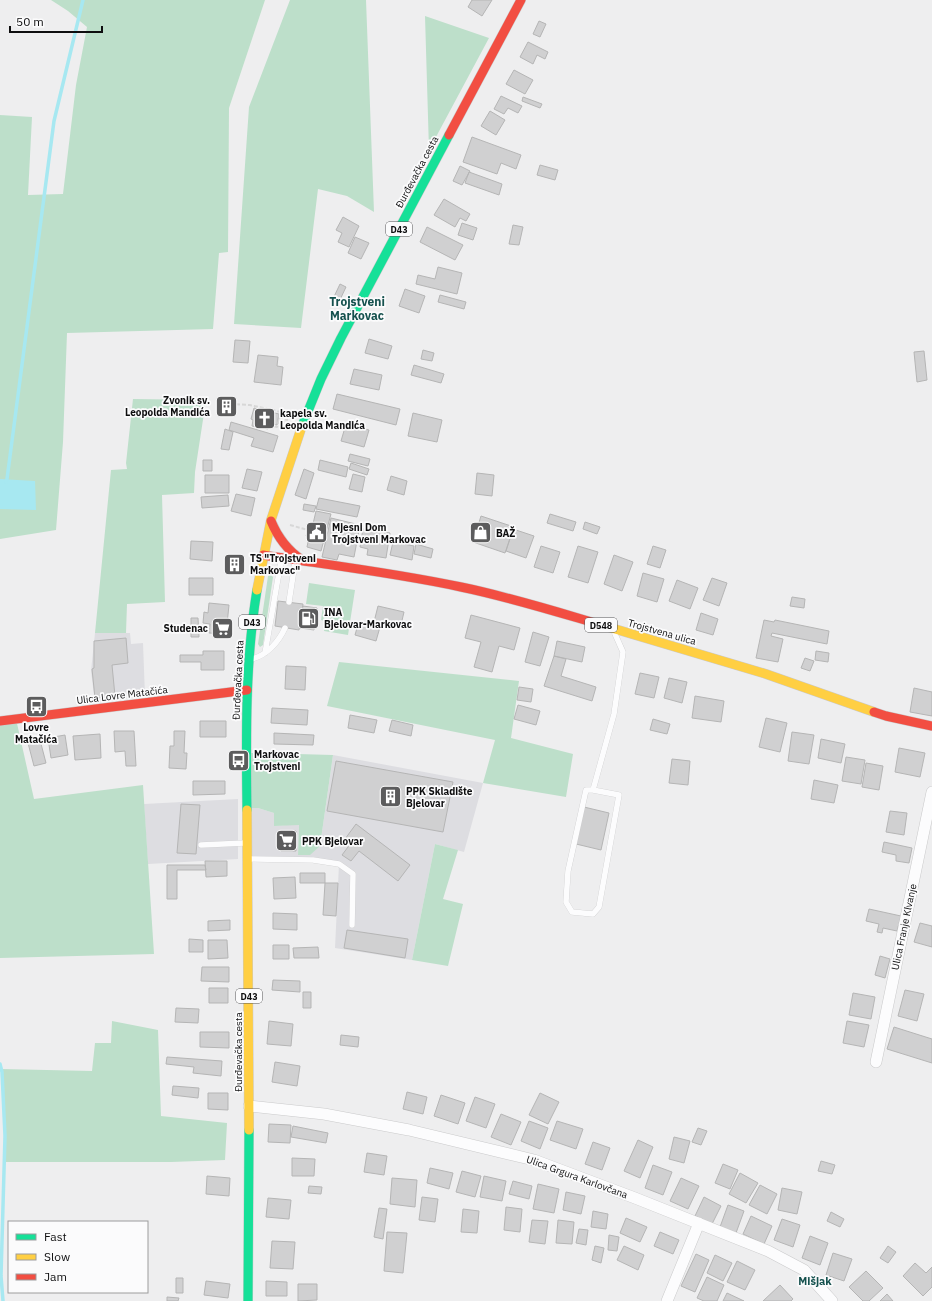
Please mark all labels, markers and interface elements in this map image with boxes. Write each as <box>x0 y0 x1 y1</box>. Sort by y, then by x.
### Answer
scale bar <box>10 8 102 34</box>
text: 50 m <box>16 14 44 29</box>
street label: Đurđevačka cesta <box>393 133 442 210</box>
road number: D43 <box>386 222 412 236</box>
district label: Trojstveni Markovac <box>329 294 385 323</box>
building icon: Zvonik sv. Leopolda Mandića <box>213 393 239 419</box>
place label: Zvonik sv. Leopolda Mandića <box>125 394 210 419</box>
church icon: kapela sv. Leopolda Mandića <box>252 406 278 432</box>
place label: kapela sv. Leopolda Mandića <box>280 407 365 432</box>
public building icon: Mjesni Dom Trojstveni Markovac <box>303 520 329 546</box>
shop icon: BAŽ <box>468 520 494 546</box>
place label: Mjesni Dom Trojstveni Markovac <box>332 521 426 546</box>
place label: BAŽ <box>496 526 515 540</box>
building icon: TS "Trojstveni Markovac" <box>222 551 248 577</box>
place label: TS "Trojstveni Markovac" <box>250 552 316 577</box>
fuel station icon: INA Bjelovar-Markovac <box>295 605 321 631</box>
place label: INA Bjelovar-Markovac <box>324 606 412 631</box>
supermarket icon: Studenac <box>210 615 236 641</box>
road number: D43 <box>239 615 265 629</box>
street label: Trojstvena ulica <box>626 616 698 648</box>
road number: D548 <box>585 618 617 632</box>
place label: Studenac <box>164 622 208 635</box>
street label: Đurđevačka cesta <box>229 639 247 720</box>
street label: Ulica Lovre Matačića <box>76 683 169 707</box>
bus stop icon: Lovre Matačića <box>23 694 49 720</box>
place label: Lovre Matačića <box>15 721 57 746</box>
bus stop icon: Markovac Trojstveni <box>225 747 251 773</box>
place label: Markovac Trojstveni <box>254 748 301 773</box>
building icon: PPK Skladište Bjelovar <box>377 784 403 810</box>
place label: PPK Skladište Bjelovar <box>406 785 473 810</box>
supermarket icon: PPK Bjelovar <box>273 828 299 854</box>
place label: PPK Bjelovar <box>302 835 363 848</box>
street label: Ulica Franje Klvanje <box>889 882 920 971</box>
road number: D43 <box>236 989 262 1003</box>
street label: Đurđevačka cesta <box>232 1012 245 1092</box>
street label: Ulica Grgura Karlovčana <box>524 1153 630 1202</box>
legend <box>8 1221 148 1293</box>
text: Fast <box>44 1229 67 1244</box>
text: Slow <box>44 1249 70 1264</box>
text: Jam <box>44 1269 67 1284</box>
district label: Mišjak <box>798 1274 832 1288</box>

